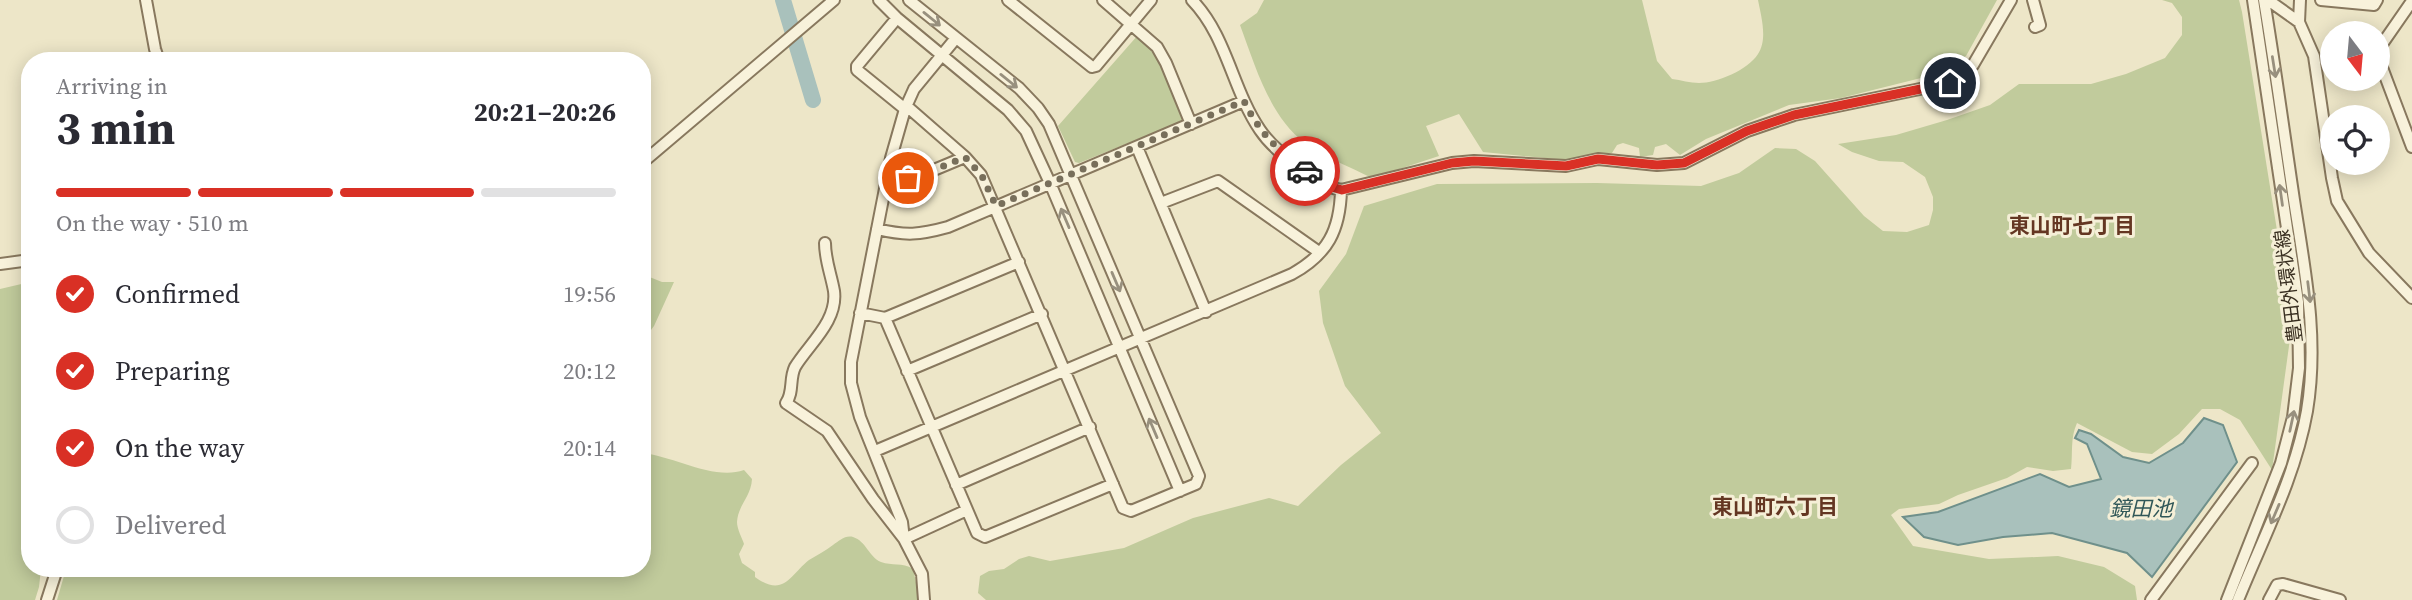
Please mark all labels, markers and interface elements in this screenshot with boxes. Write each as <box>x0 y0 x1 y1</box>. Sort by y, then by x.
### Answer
one-way arrow <box>923 11 941 27</box>
north arrow <box>2320 21 2390 91</box>
map controls <box>2320 21 2390 175</box>
pin <box>1920 53 1980 113</box>
one-way arrow <box>2268 56 2281 78</box>
icon: home <box>1931 64 1969 102</box>
text: Arriving in <box>56 70 168 102</box>
one-way arrow <box>1000 73 1018 89</box>
text: 20:21–20:26 <box>474 94 616 130</box>
text: 3 min <box>56 96 175 159</box>
button: locate <box>2320 105 2390 175</box>
courier <box>1270 136 1340 206</box>
pin <box>878 148 938 208</box>
icon: car <box>1286 152 1324 190</box>
icon: bag <box>889 159 927 197</box>
one-way arrow <box>2275 184 2288 207</box>
text: On the way · 510 m <box>56 207 249 239</box>
one-way arrow <box>1058 208 1071 229</box>
district label: 東山町七丁目 <box>2009 211 2135 240</box>
street label: 豊田外環状線 <box>2268 228 2308 344</box>
one-way arrow <box>1110 271 1123 293</box>
icon: check <box>56 275 94 313</box>
text: Confirmed <box>115 276 240 312</box>
text: 19:56 <box>563 278 616 310</box>
one-way arrow <box>2302 280 2315 303</box>
icon: check <box>56 352 94 390</box>
text: Preparing <box>115 353 230 389</box>
text: 20:12 <box>563 355 616 387</box>
one-way arrow <box>2285 410 2299 433</box>
one-way arrow <box>1146 417 1159 439</box>
icon: check <box>56 429 94 467</box>
text: On the way <box>115 430 244 466</box>
text: 20:14 <box>563 432 616 464</box>
district label: 東山町六丁目 <box>1712 492 1838 521</box>
water label: 鏡田池 <box>2110 494 2174 523</box>
one-way arrow <box>2268 503 2281 524</box>
text: Delivered <box>115 507 226 543</box>

